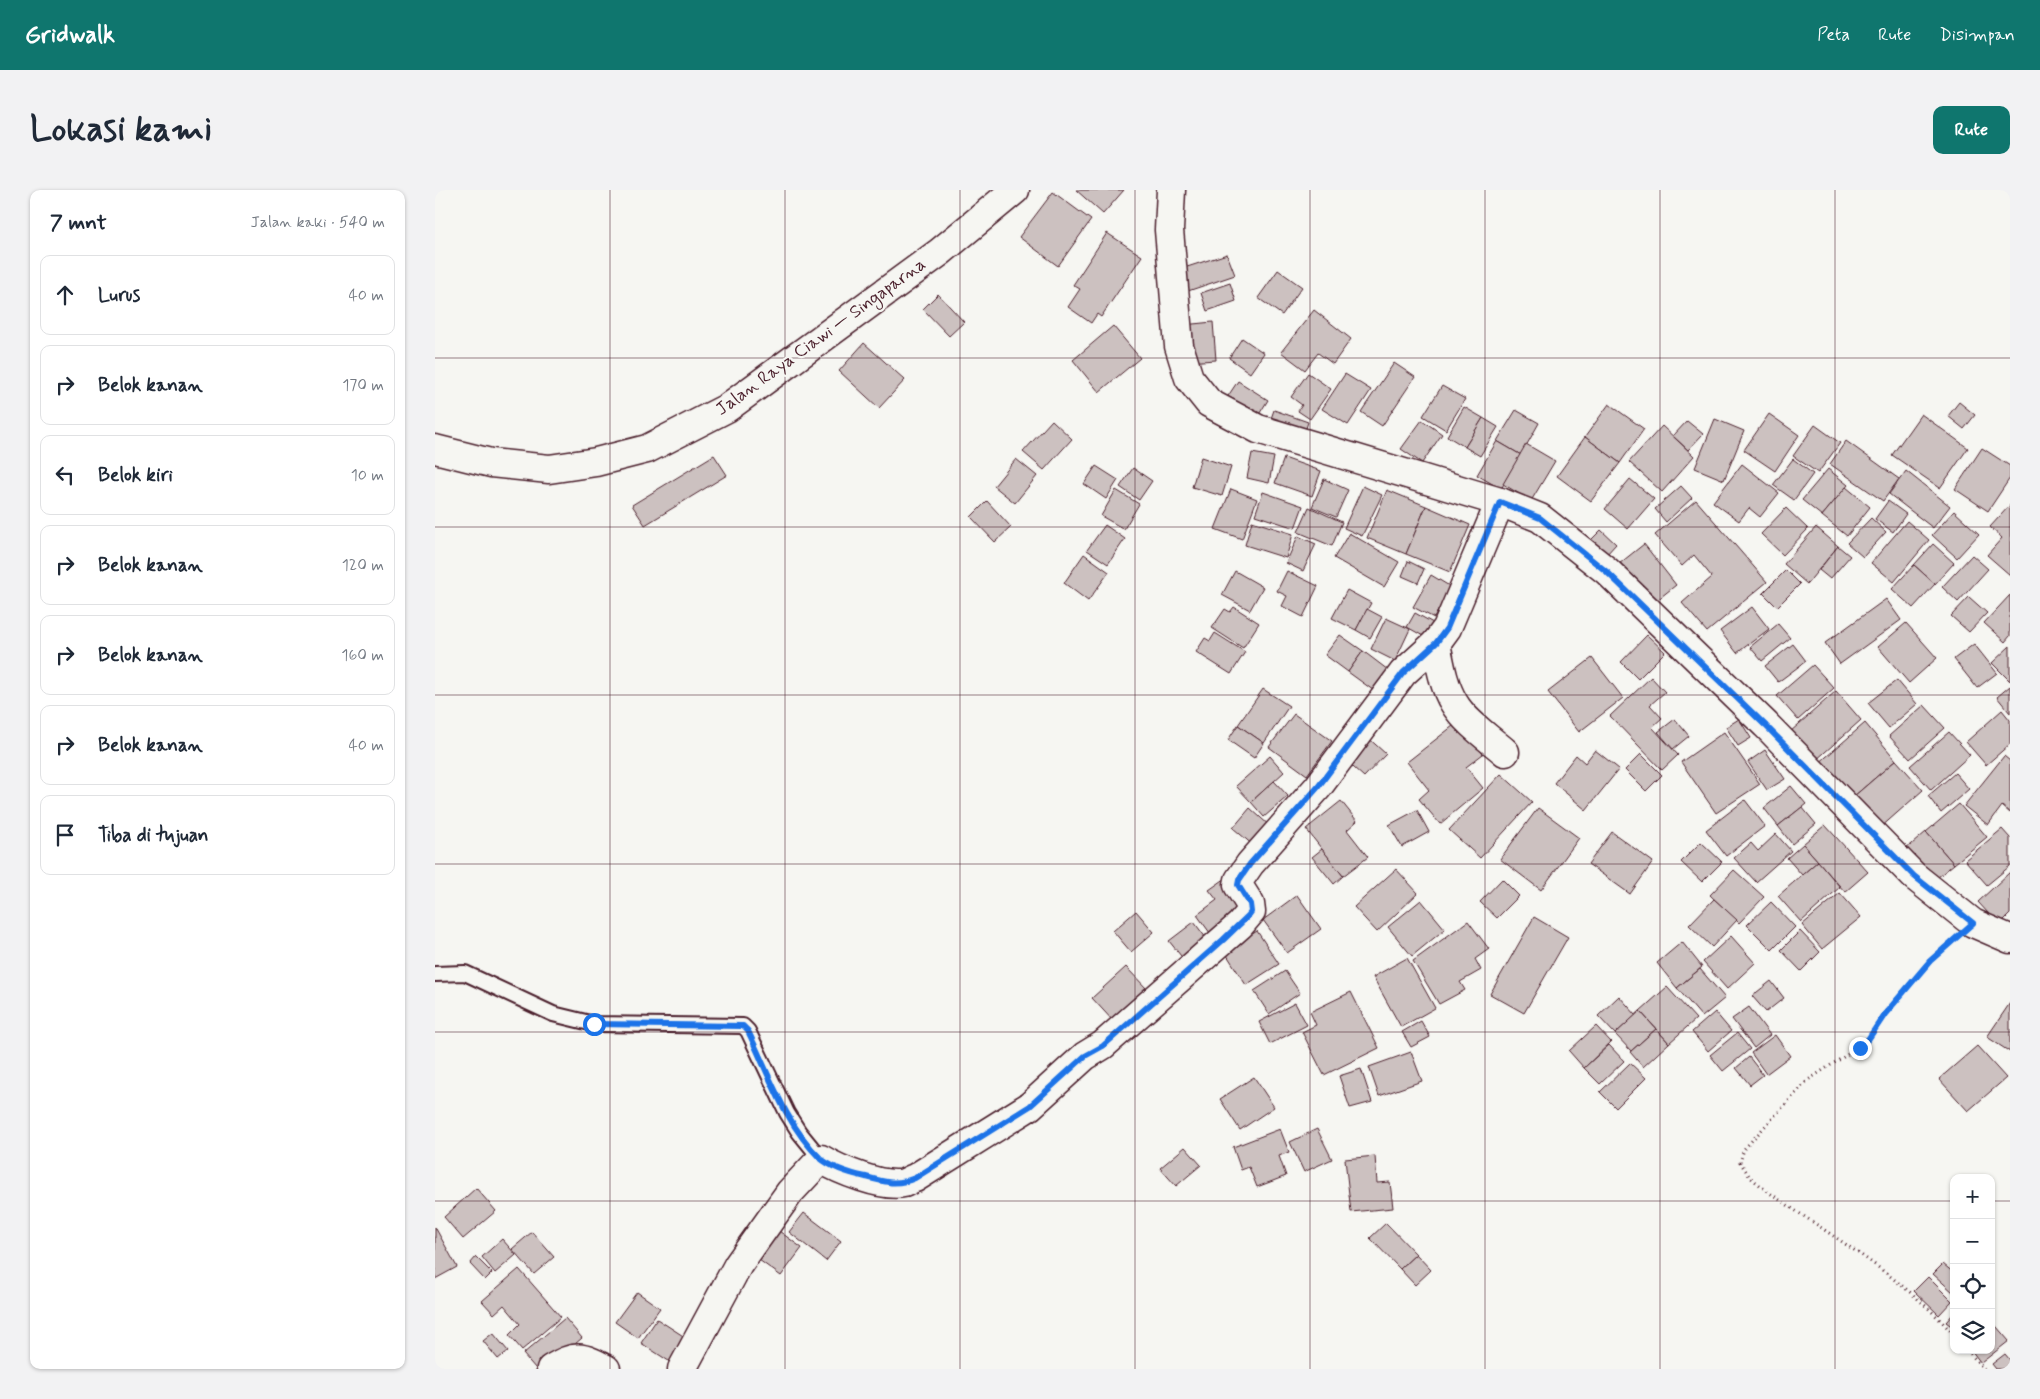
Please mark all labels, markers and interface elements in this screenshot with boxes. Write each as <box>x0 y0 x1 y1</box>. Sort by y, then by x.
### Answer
text: Gridwalk <box>25 20 115 51</box>
text: Peta <box>1817 23 1850 47</box>
text: Rute <box>1878 23 1911 47</box>
text: Disimpan <box>1939 23 2015 47</box>
button: Rute <box>1933 106 2010 154</box>
text: Lokasi kami <box>30 107 212 153</box>
text: 7 mnt <box>50 209 107 237</box>
text: Jalan kaki · 540 m <box>250 212 385 233</box>
street label: Jalan Raya Ciawi — Singaparna <box>711 253 931 422</box>
icon: ahead <box>51 281 79 309</box>
text: Lurus <box>98 283 140 308</box>
text: 40 m <box>348 285 384 306</box>
icon: right <box>51 371 79 399</box>
text: Belok kanan <box>98 373 203 398</box>
text: 170 m <box>342 375 384 396</box>
icon: left <box>51 461 79 489</box>
text: Belok kiri <box>98 463 173 488</box>
text: 10 m <box>351 465 384 486</box>
icon: right <box>51 551 79 579</box>
text: Belok kanan <box>98 553 203 578</box>
text: 120 m <box>342 555 384 576</box>
icon: right <box>51 641 79 669</box>
text: Belok kanan <box>98 643 203 668</box>
text: 160 m <box>341 645 384 666</box>
icon: right <box>51 731 79 759</box>
text: Belok kanan <box>98 733 203 758</box>
text: 40 m <box>348 735 384 756</box>
icon: arrive <box>51 821 79 849</box>
text: Tiba di tujuan <box>98 823 209 848</box>
route start <box>583 1013 606 1036</box>
route end <box>1849 1037 1872 1060</box>
map controls <box>1950 1174 1995 1354</box>
button: + <box>1950 1174 1995 1219</box>
button: − <box>1950 1219 1995 1264</box>
button: locate <box>1950 1264 1995 1309</box>
button: layers <box>1950 1309 1995 1354</box>

